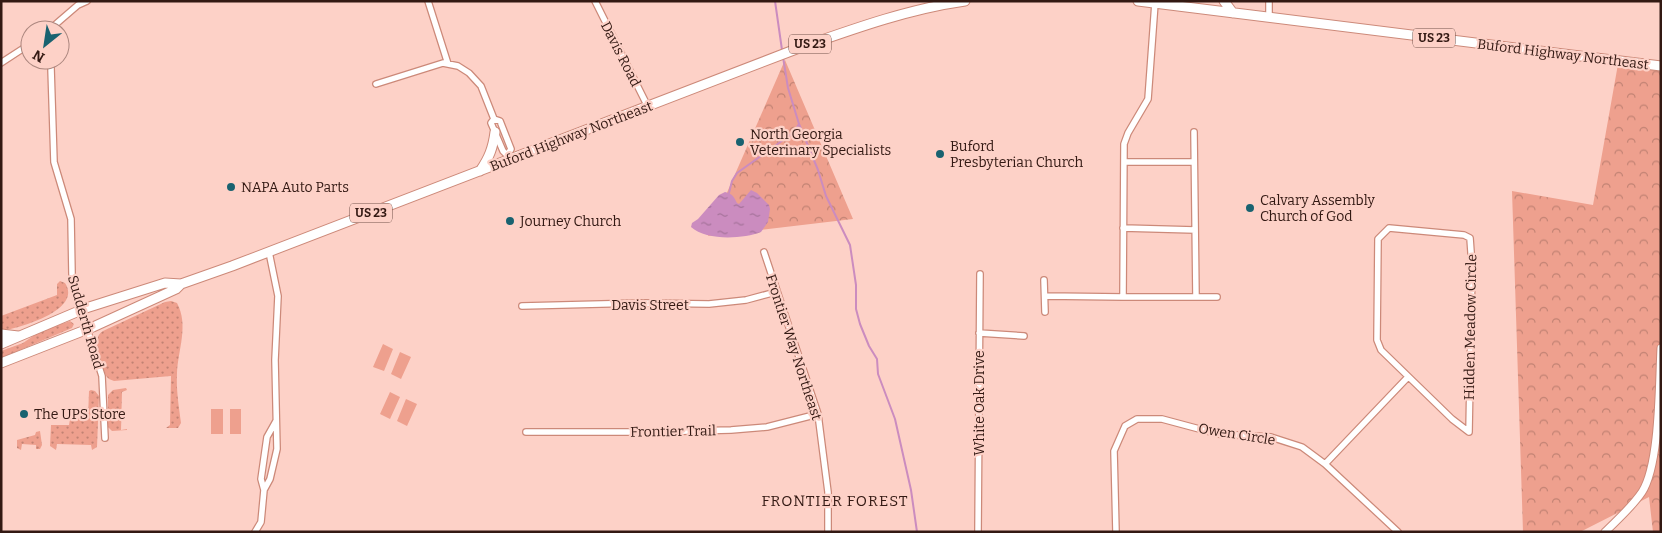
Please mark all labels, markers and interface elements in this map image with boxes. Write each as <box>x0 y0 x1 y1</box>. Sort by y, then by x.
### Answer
street label: Davis Road <box>597 19 644 90</box>
north arrow <box>20 20 70 70</box>
road number: US 23 <box>1413 28 1455 48</box>
road number: US 23 <box>789 34 831 54</box>
street label: Buford Highway Northeast <box>1476 36 1650 73</box>
text: N <box>30 46 48 66</box>
street label: Buford Highway Northeast <box>488 98 655 175</box>
place label: North Georgia Veterinary Specialists <box>750 126 891 159</box>
marker: North Georgia Veterinary Specialists <box>734 136 746 148</box>
place label: Buford Presbyterian Church <box>950 138 1083 171</box>
marker: Buford Presbyterian Church <box>934 148 946 160</box>
place label: NAPA Auto Parts <box>241 179 349 196</box>
marker: NAPA Auto Parts <box>225 181 237 193</box>
place label: Calvary Assembly Church of God <box>1260 192 1376 225</box>
marker: Calvary Assembly Church of God <box>1244 202 1256 214</box>
road number: US 23 <box>350 204 392 222</box>
place label: Journey Church <box>519 213 621 230</box>
marker: Journey Church <box>504 215 516 227</box>
street label: Hidden Meadow Circle <box>1461 254 1480 400</box>
street label: Frontier Way Northeast <box>762 272 825 422</box>
street label: Sudderth Road <box>64 273 107 371</box>
street label: Davis Street <box>611 297 689 314</box>
street label: White Oak Drive <box>971 350 988 456</box>
place label: The UPS Store <box>34 406 126 423</box>
marker: The UPS Store <box>18 408 30 420</box>
street label: Owen Circle <box>1197 420 1277 449</box>
street label: Frontier Trail <box>630 422 716 441</box>
district label: FRONTIER FOREST <box>761 492 909 510</box>

